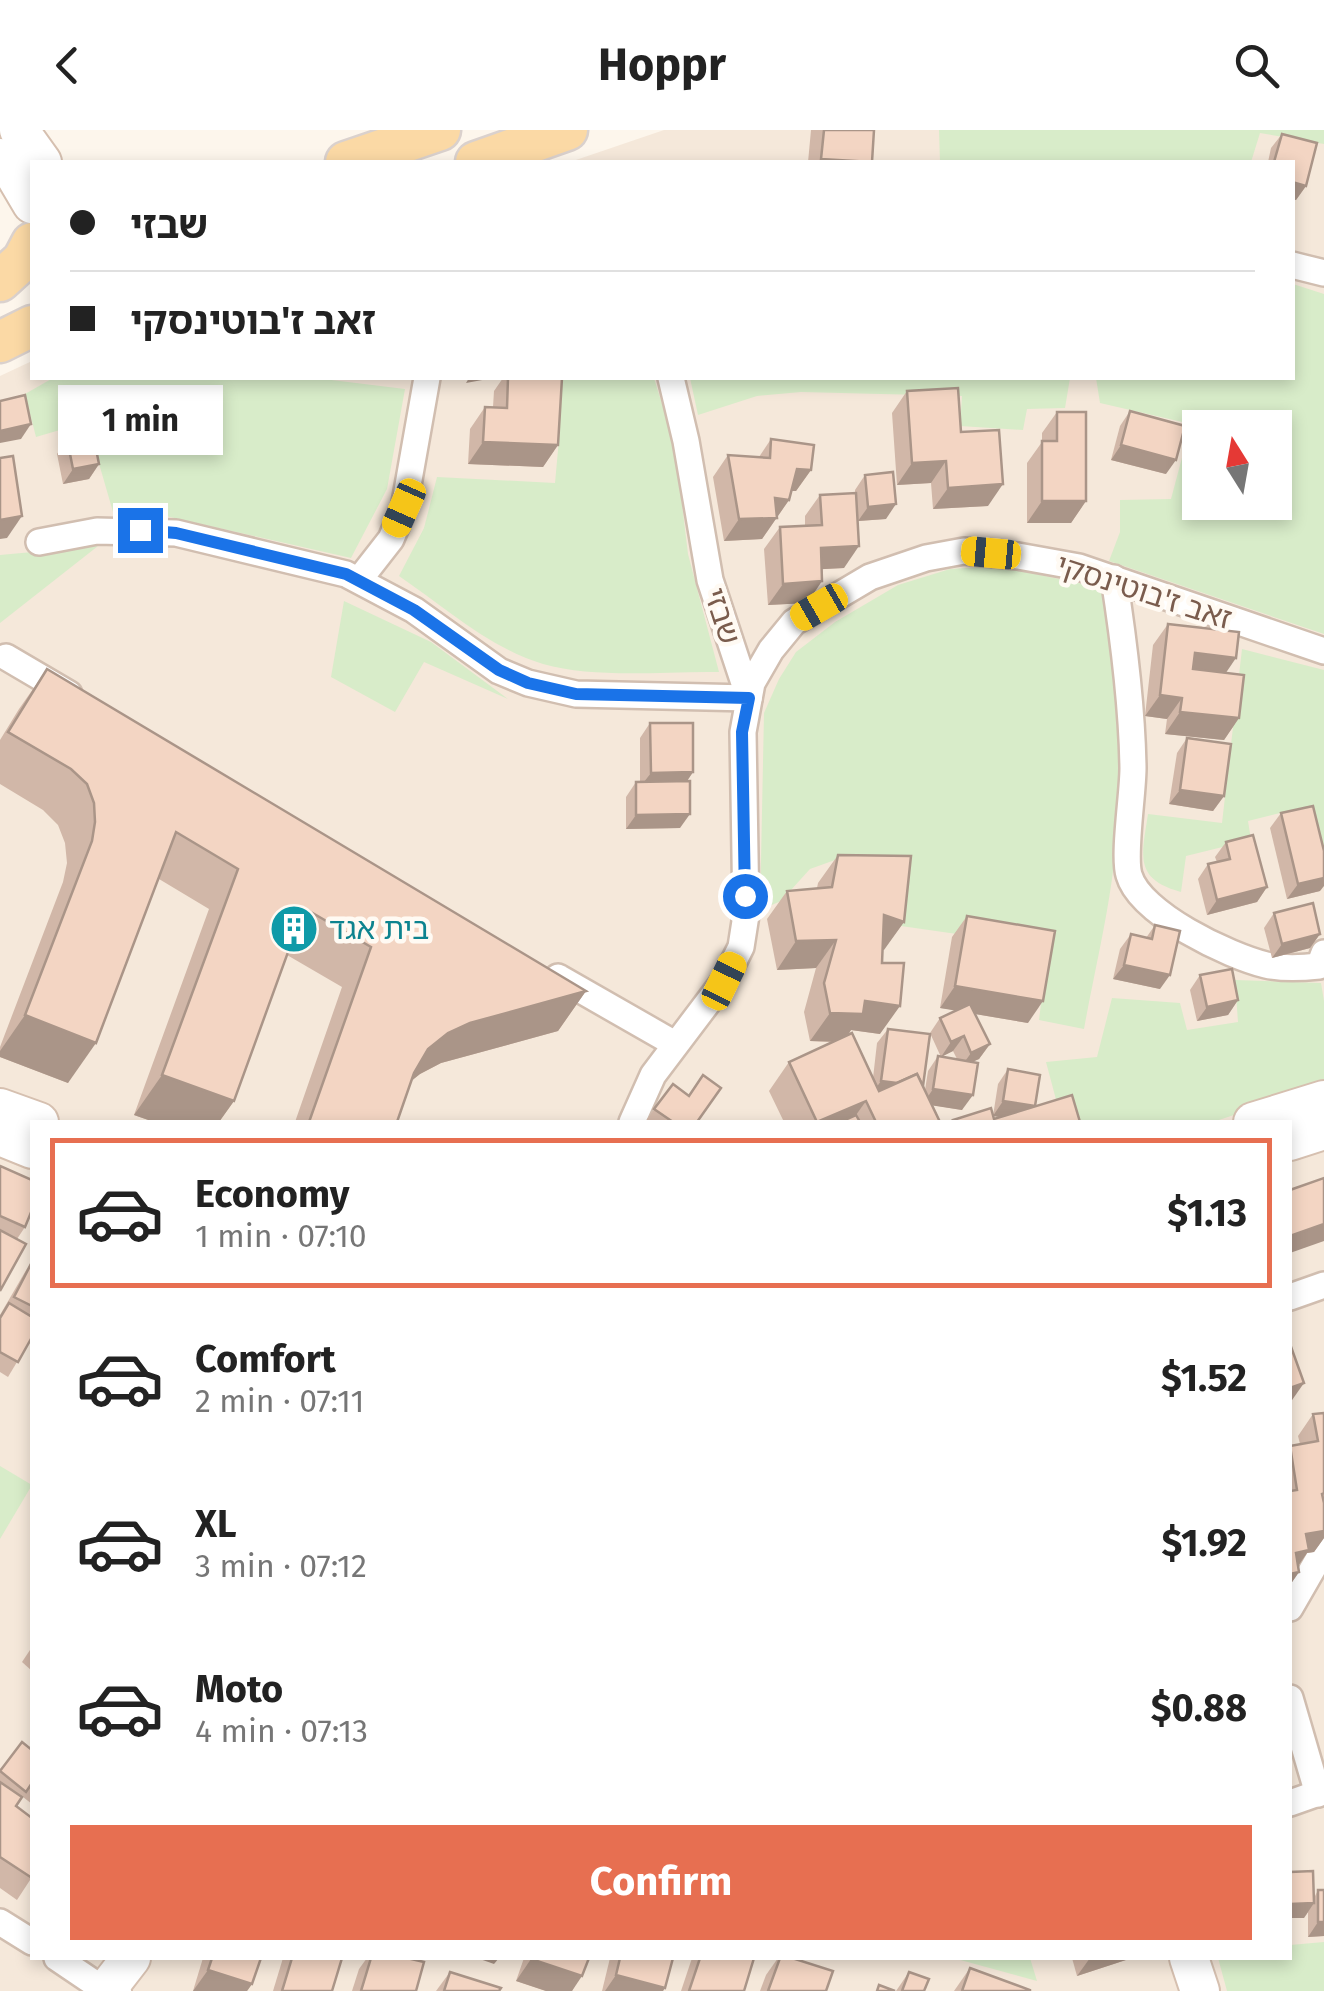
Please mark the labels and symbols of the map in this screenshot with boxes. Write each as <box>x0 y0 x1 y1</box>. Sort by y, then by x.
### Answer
callout: 1 min <box>58 385 222 455</box>
north arrow <box>1182 410 1292 520</box>
car <box>378 474 430 542</box>
route end <box>118 508 163 553</box>
car <box>960 535 1022 571</box>
street label: זאב ז'בוטינסקי <box>1052 547 1236 637</box>
car <box>786 579 852 635</box>
street label: שבזי <box>696 583 748 649</box>
route start <box>723 874 768 919</box>
building icon: בית אגד <box>268 903 320 955</box>
place label: בית אגד <box>329 911 429 947</box>
car <box>697 947 751 1015</box>

